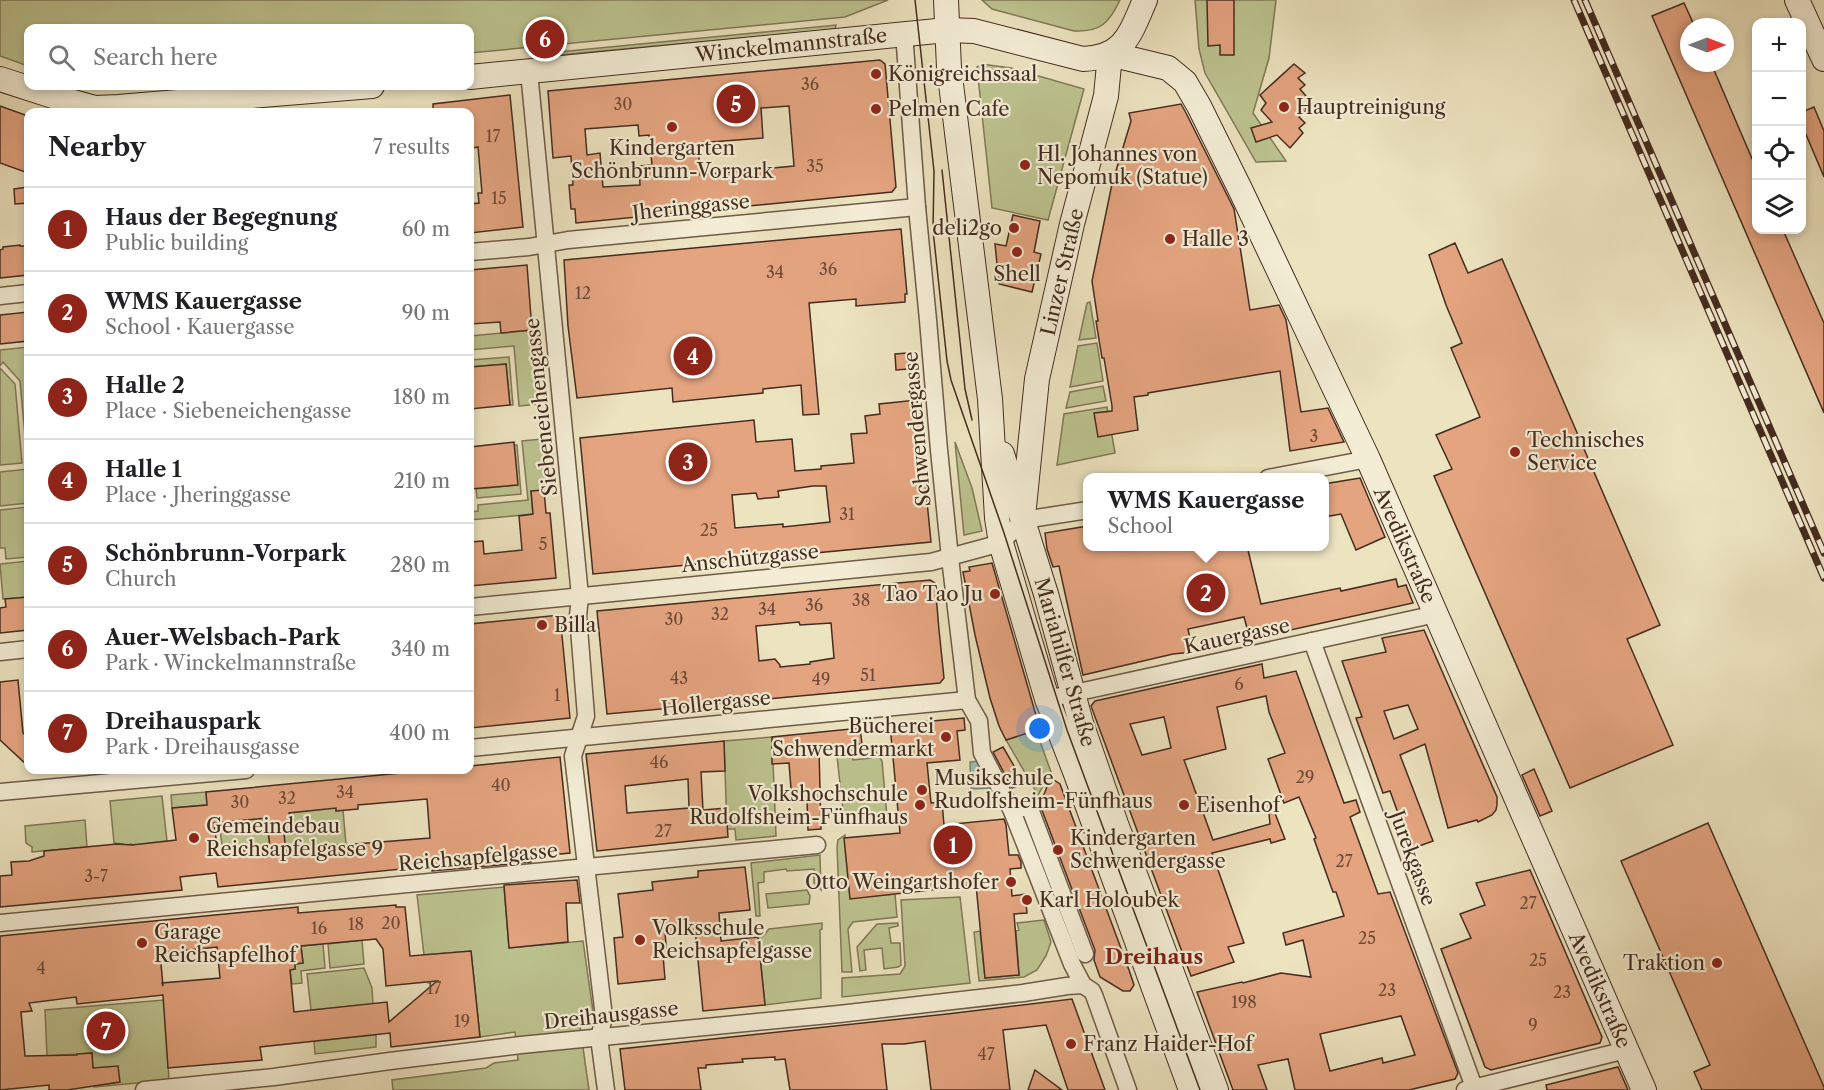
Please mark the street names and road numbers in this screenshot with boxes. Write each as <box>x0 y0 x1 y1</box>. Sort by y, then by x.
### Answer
street label: Winckelmannstraße <box>693 23 888 67</box>
street label: Jheringgasse <box>628 189 751 225</box>
street label: Linzer Straße <box>1036 206 1088 338</box>
street label: Siebeneichengasse <box>520 317 562 497</box>
street label: Schwendergasse <box>898 350 936 508</box>
street label: Avedikstraße <box>1368 482 1441 607</box>
street label: Anschützgasse <box>679 539 820 577</box>
street label: Mariahilfer Straße <box>1029 575 1101 749</box>
street label: Kauergasse <box>1182 613 1292 659</box>
street label: Hollergasse <box>660 685 772 721</box>
street label: Jurekgasse <box>1384 804 1441 909</box>
street label: Reichsapfelgasse <box>397 838 559 876</box>
street label: Avedikstraße <box>1563 927 1636 1052</box>
street label: Dreihausgasse <box>542 996 680 1034</box>

